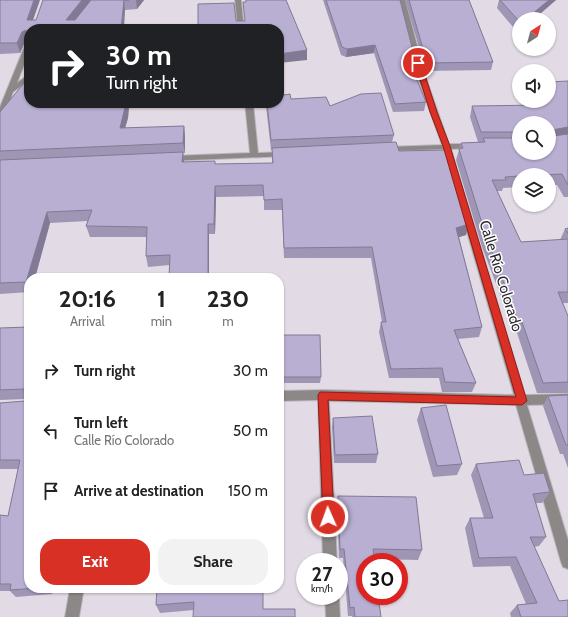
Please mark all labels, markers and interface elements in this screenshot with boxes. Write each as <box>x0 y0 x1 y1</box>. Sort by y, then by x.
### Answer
north arrow <box>512 12 556 56</box>
map controls <box>512 12 556 212</box>
text: 30 m <box>106 38 172 72</box>
icon: right <box>40 40 92 92</box>
pin <box>401 46 435 80</box>
icon: arrive <box>407 52 429 74</box>
button: sound <box>512 64 556 108</box>
text: Turn right <box>106 72 177 94</box>
button: search <box>512 116 556 160</box>
button: layers <box>512 168 556 212</box>
street label: Calle Río Colorado <box>475 218 527 334</box>
text: 20:16 <box>59 284 116 313</box>
text: 1 <box>157 284 166 313</box>
text: 230 <box>207 284 249 313</box>
text: Arrival <box>70 313 105 329</box>
text: min <box>151 313 172 329</box>
text: m <box>222 313 234 329</box>
icon: right <box>40 360 62 382</box>
text: Turn right <box>74 362 135 380</box>
text: 30 m <box>233 362 268 380</box>
text: Turn left <box>74 414 128 432</box>
icon: left <box>40 420 62 442</box>
text: 50 m <box>233 422 268 440</box>
text: Calle Río Colorado <box>74 432 174 448</box>
icon: arrive <box>40 480 62 502</box>
text: Arrive at destination <box>74 482 204 500</box>
text: 150 m <box>228 482 268 500</box>
position arrow <box>307 496 349 538</box>
button: Exit <box>40 539 150 585</box>
button: Share <box>158 539 268 585</box>
speed limit sign: 30 <box>356 553 408 605</box>
text: 27 <box>312 562 332 586</box>
text: km/h <box>311 582 333 595</box>

